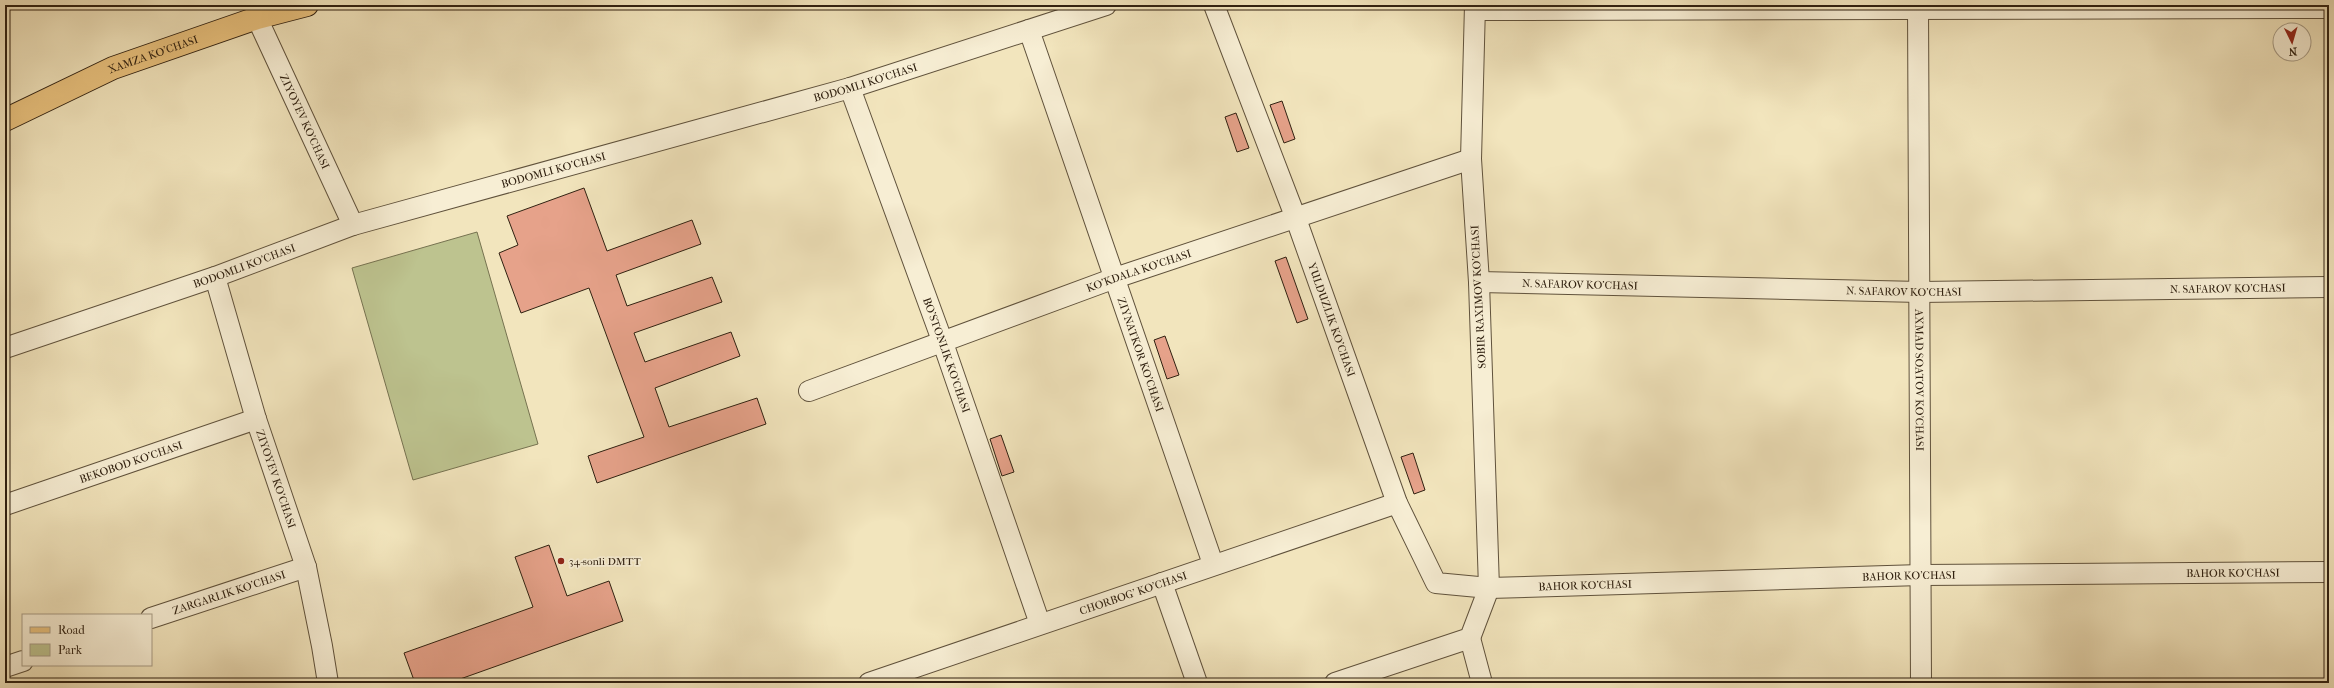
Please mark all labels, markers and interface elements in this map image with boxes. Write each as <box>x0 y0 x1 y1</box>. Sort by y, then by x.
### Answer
north arrow <box>2272 22 2312 62</box>
street label: XAMZA KO'CHASI <box>106 33 200 77</box>
text: N <box>2287 45 2298 58</box>
street label: BODOMLI KO'CHASI <box>812 60 920 105</box>
street label: ZIYOYEV KO'CHASI <box>277 72 332 172</box>
street label: BODOMLI KO'CHASI <box>500 149 608 191</box>
street label: SOBIR RAXIMOV KO'CHASI <box>1468 224 1489 369</box>
street label: BODOMLI KO'CHASI <box>192 241 298 291</box>
street label: KO'KDALA KO'CHASI <box>1085 247 1194 295</box>
street label: YULDUZLIK KO'CHASI <box>1305 260 1358 379</box>
street label: N. SAFAROV KO'CHASI <box>1522 277 1639 293</box>
street label: N. SAFAROV KO'CHASI <box>2170 282 2286 296</box>
street label: N. SAFAROV KO'CHASI <box>1846 284 1963 299</box>
street label: ZIYNATKOR KO'CHASI <box>1115 295 1166 414</box>
street label: BO'STONLIK KO'CHASI <box>920 296 973 415</box>
street label: AXMAD SOATOV KO'CHASI <box>1912 308 1926 452</box>
street label: ZIYOYEV KO'CHASI <box>253 428 299 531</box>
street label: BEKOBOD KO'CHASI <box>78 438 185 486</box>
place label: 34-sonli DMTT <box>569 555 641 568</box>
marker: 34-sonli DMTT <box>556 556 566 566</box>
street label: BAHOR KO'CHASI <box>2186 566 2281 580</box>
street label: ZARGARLIK KO'CHASI <box>171 568 288 618</box>
street label: CHORBOG' KO'CHASI <box>1078 569 1189 618</box>
street label: BAHOR KO'CHASI <box>1862 569 1957 584</box>
street label: BAHOR KO'CHASI <box>1538 578 1633 594</box>
legend <box>22 614 152 666</box>
text: Road <box>58 623 85 637</box>
text: Park <box>58 643 83 657</box>

